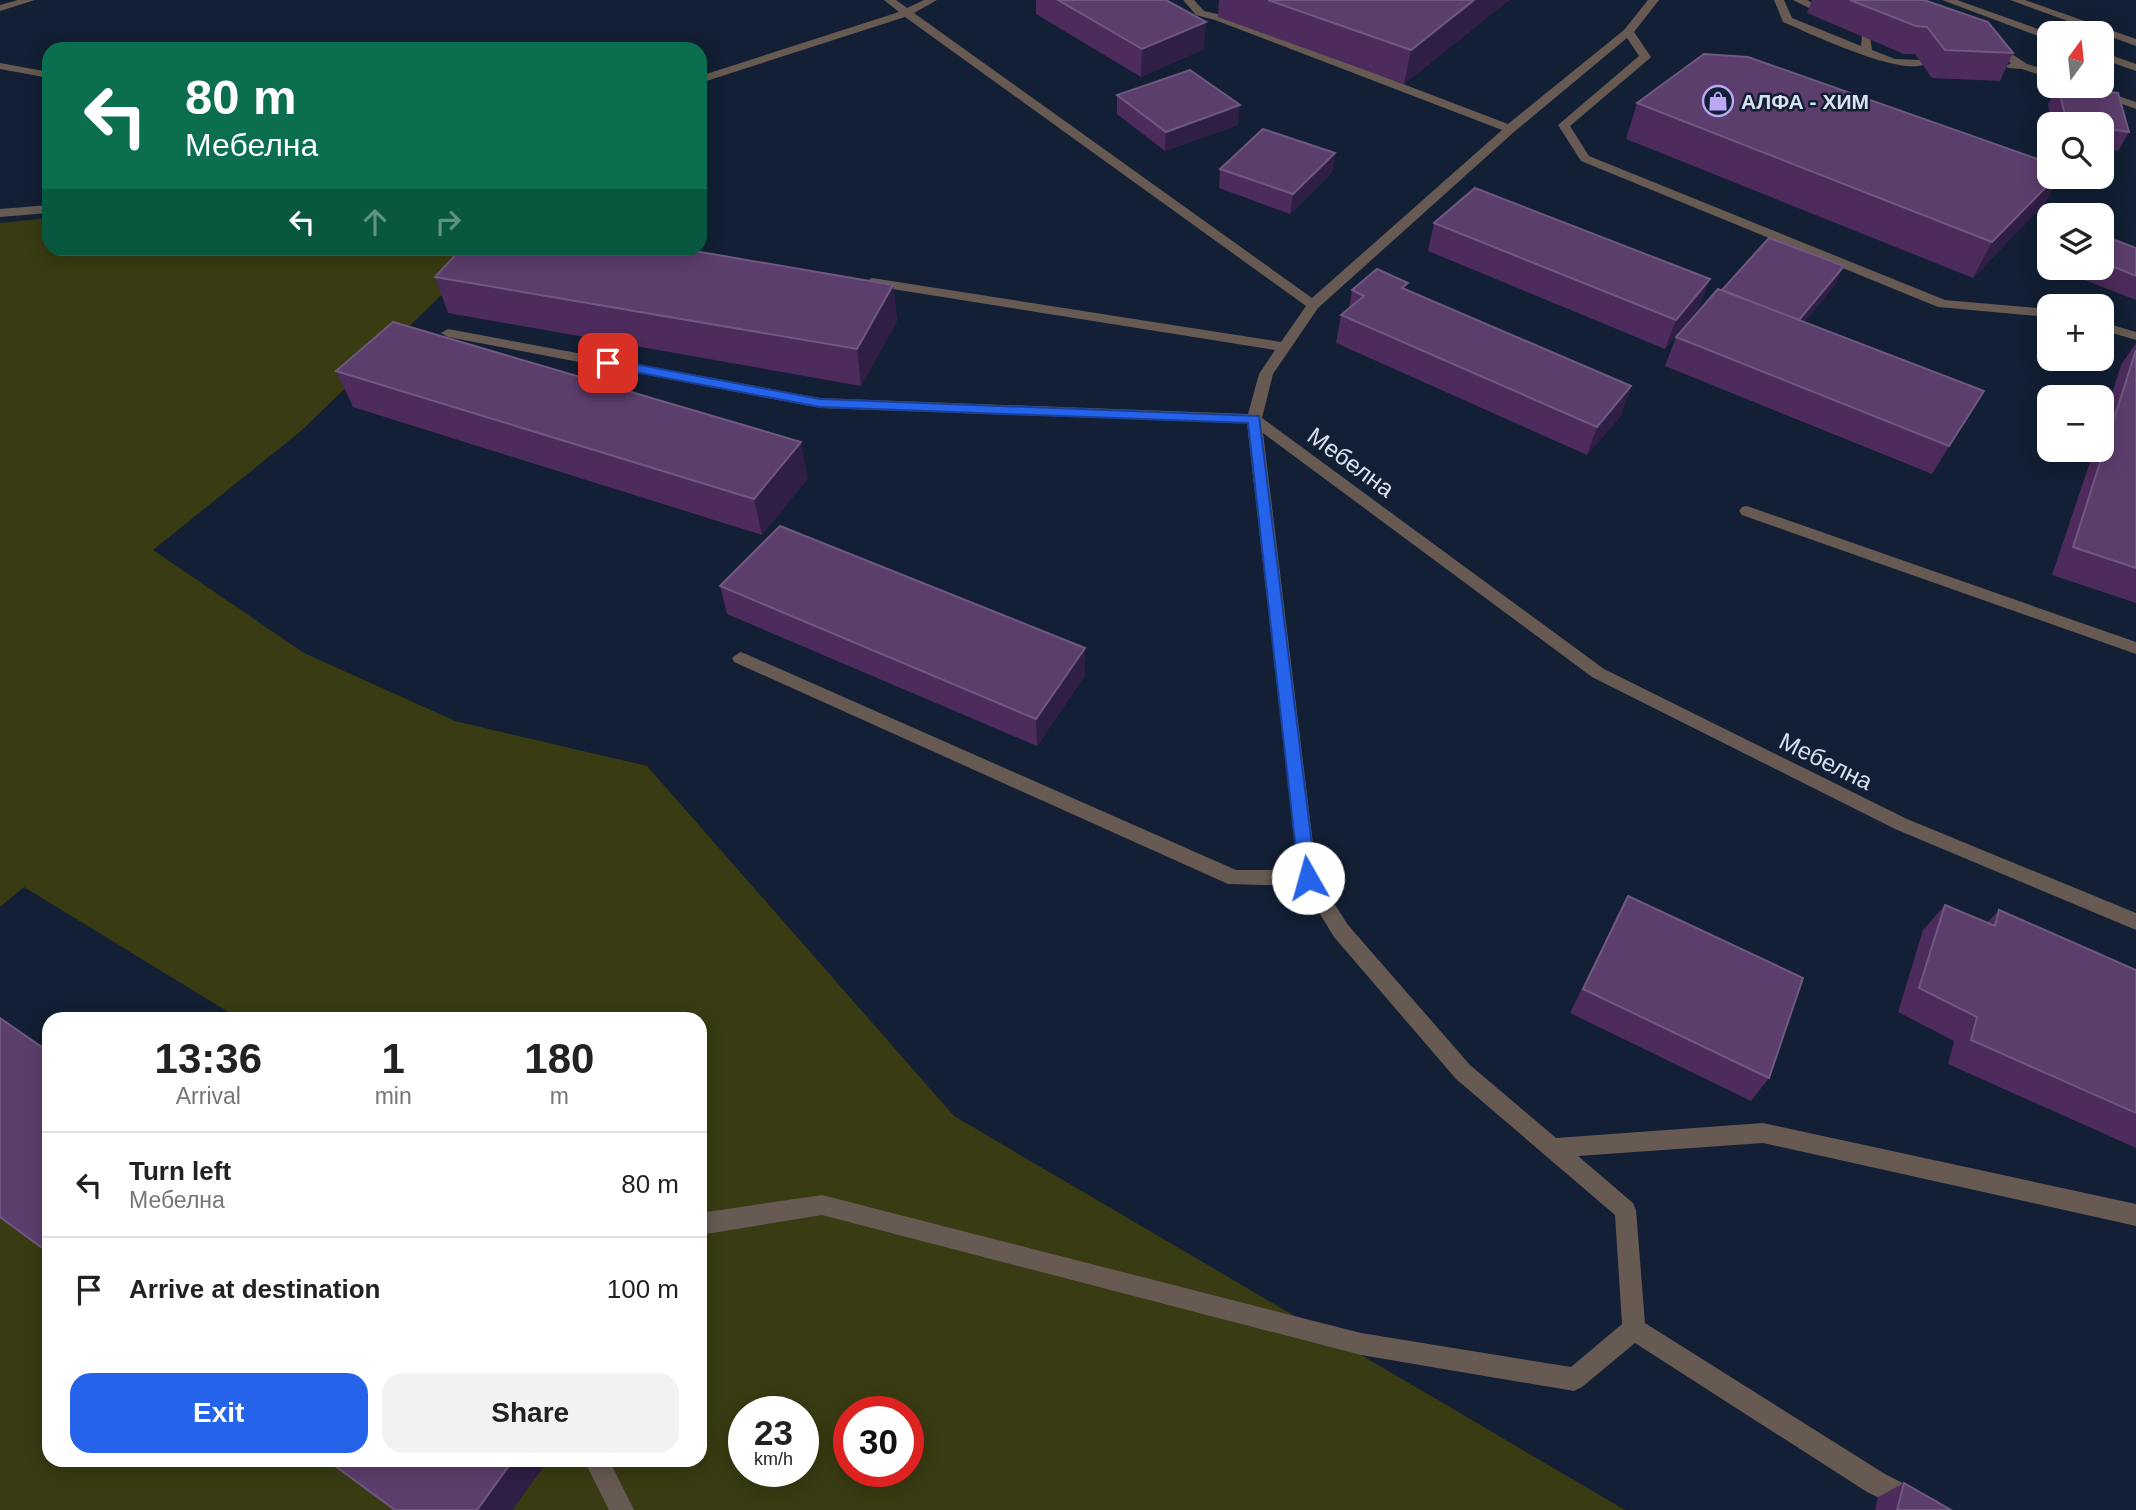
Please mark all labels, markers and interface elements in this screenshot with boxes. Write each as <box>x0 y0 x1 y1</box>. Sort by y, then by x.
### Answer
north arrow <box>2037 21 2114 98</box>
map controls <box>2037 21 2114 462</box>
icon: left <box>70 70 161 161</box>
text: 80 m <box>185 70 297 124</box>
shop icon: АЛФА - ХИМ <box>1701 84 1735 118</box>
place label: АЛФА - ХИМ <box>1741 90 1869 113</box>
button: search <box>2037 112 2114 189</box>
text: Мебелна <box>185 127 318 163</box>
icon: left <box>283 203 321 241</box>
icon: ahead <box>356 203 394 241</box>
icon: right <box>429 203 467 241</box>
button: layers <box>2037 203 2114 280</box>
button: + <box>2037 294 2114 371</box>
pin <box>578 333 638 393</box>
icon: arrive <box>589 344 627 382</box>
button: − <box>2037 385 2114 462</box>
street label: Мебелна <box>1303 422 1400 503</box>
street label: Мебелна <box>1775 727 1877 795</box>
position arrow <box>1271 841 1345 915</box>
text: 13:36 <box>155 1035 262 1082</box>
text: 1 <box>381 1035 405 1082</box>
text: 180 <box>524 1035 594 1082</box>
text: Arrival <box>176 1083 241 1109</box>
text: min <box>375 1083 412 1109</box>
text: m <box>550 1083 569 1109</box>
text: Turn left <box>129 1156 231 1186</box>
icon: left <box>70 1166 108 1204</box>
text: 80 m <box>621 1169 679 1199</box>
text: Мебелна <box>129 1187 225 1213</box>
icon: arrive <box>70 1271 108 1309</box>
text: Arrive at destination <box>129 1274 380 1304</box>
text: 100 m <box>607 1274 679 1304</box>
button: Exit <box>70 1373 368 1453</box>
button: Share <box>382 1373 679 1453</box>
speed limit sign: 30 <box>833 1396 924 1487</box>
text: 23 <box>754 1413 793 1452</box>
text: km/h <box>754 1449 793 1469</box>

